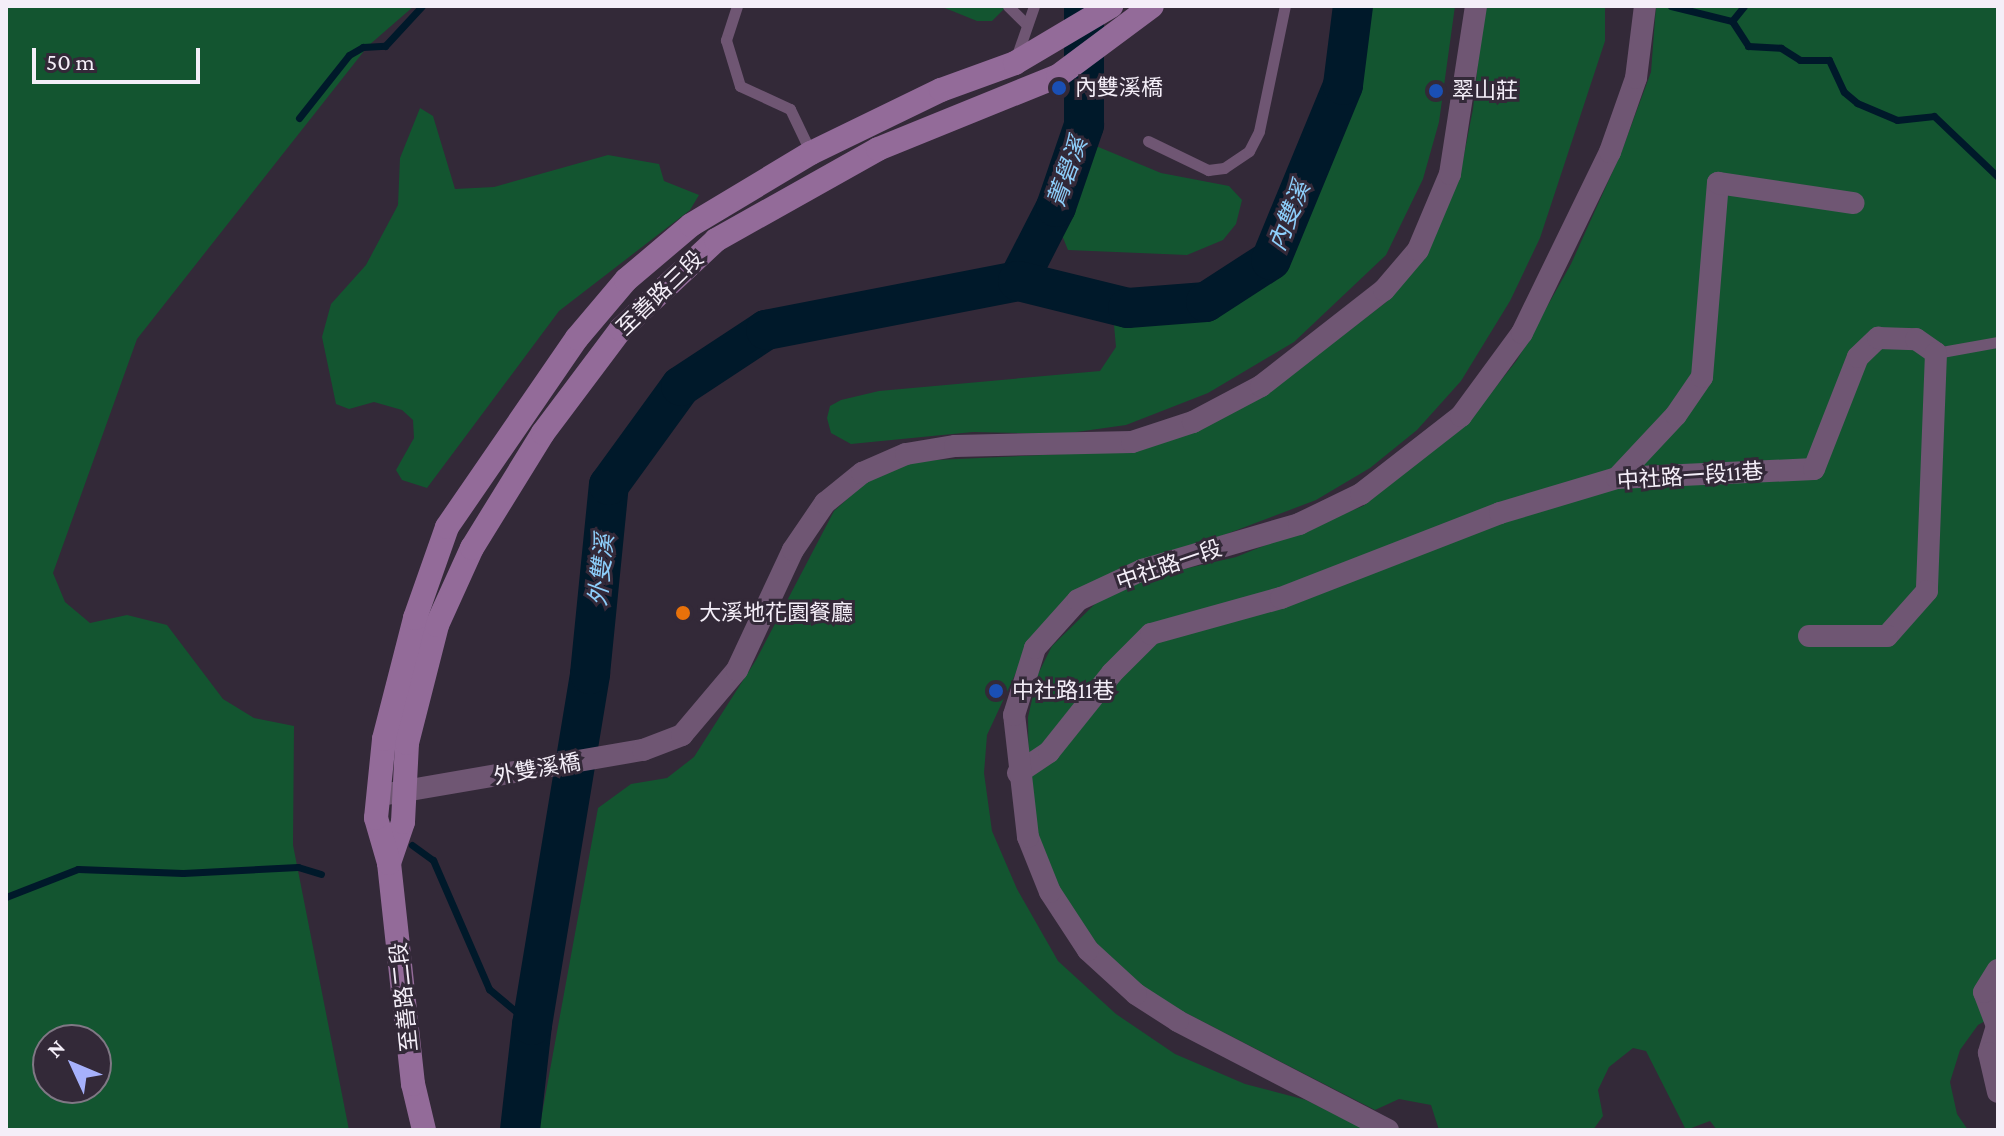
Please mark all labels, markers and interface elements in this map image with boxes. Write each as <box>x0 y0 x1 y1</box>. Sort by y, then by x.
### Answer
scale bar <box>36 32 204 82</box>
text: 50 m <box>46 48 95 75</box>
place label: 內雙溪橋 <box>1075 75 1163 101</box>
place label: 翠山莊 <box>1452 78 1518 104</box>
marker: 內雙溪橋 <box>1050 79 1068 97</box>
marker: 翠山莊 <box>1427 82 1445 100</box>
water label: 菁礐溪 <box>1041 133 1093 211</box>
water label: 內雙溪 <box>1262 177 1316 255</box>
street label: 至善路三段 <box>611 245 709 341</box>
street label: 中社路一段11巷 <box>1616 458 1764 494</box>
water label: 外雙溪 <box>583 533 619 607</box>
street label: 中社路一段 <box>1113 535 1225 595</box>
place label: 大溪地花園餐廳 <box>699 600 853 626</box>
marker: 大溪地花園餐廳 <box>674 604 692 622</box>
place label: 中社路11巷 <box>1012 678 1115 704</box>
marker: 中社路11巷 <box>987 682 1005 700</box>
street label: 外雙溪橋 <box>491 748 583 790</box>
street label: 至善路二段 <box>385 941 423 1053</box>
north arrow <box>32 1024 112 1104</box>
text: N <box>42 1034 70 1062</box>

